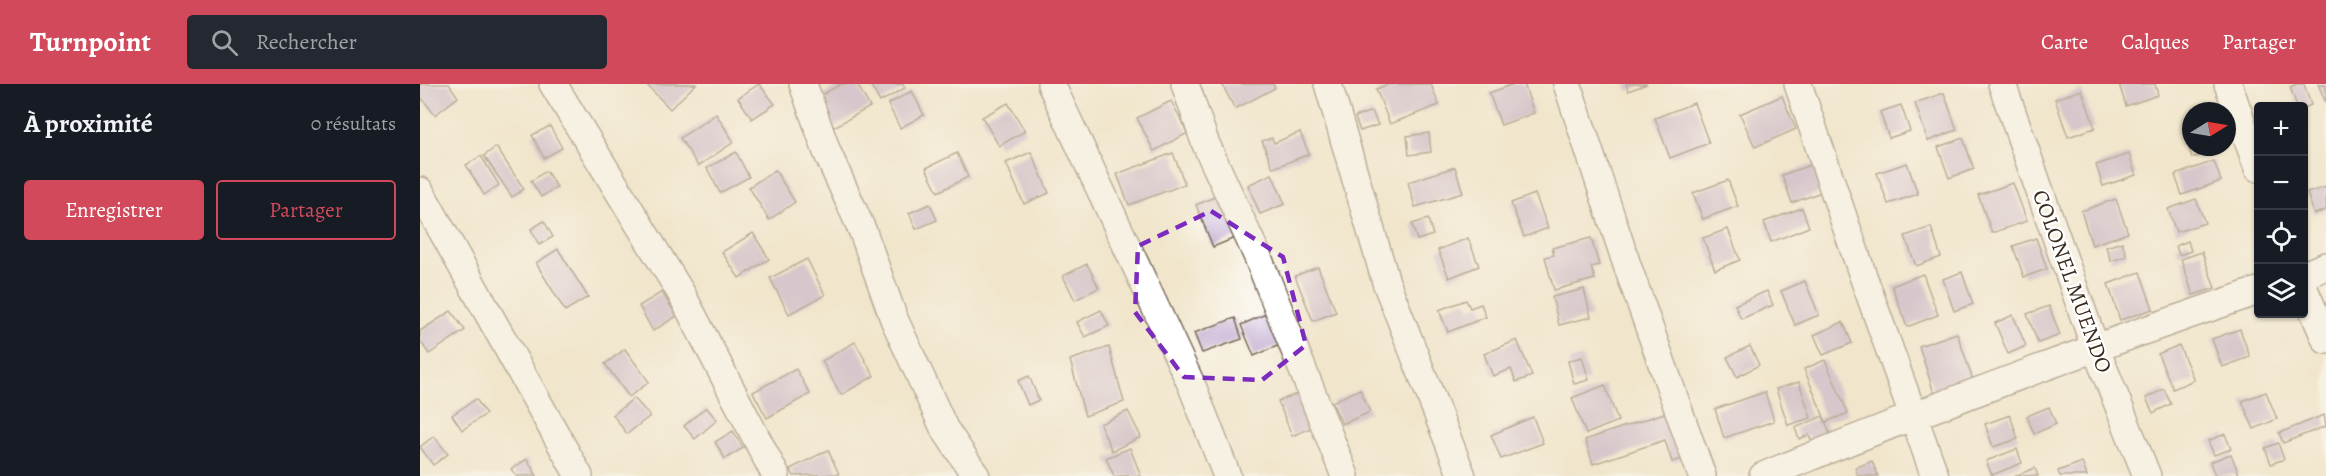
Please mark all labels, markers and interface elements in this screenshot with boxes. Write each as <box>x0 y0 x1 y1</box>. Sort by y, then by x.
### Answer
search box <box>187 15 607 69</box>
text: Turnpoint <box>30 23 151 61</box>
icon: search <box>208 26 241 59</box>
text: Rechercher <box>256 27 357 57</box>
text: Carte <box>2041 28 2088 56</box>
text: Calques <box>2121 28 2189 56</box>
text: Partager <box>2222 28 2296 56</box>
north arrow <box>2182 102 2236 156</box>
map controls <box>2254 102 2308 318</box>
button: + <box>2254 102 2308 156</box>
text: À proximité <box>24 106 153 141</box>
text: 0 résultats <box>311 110 396 137</box>
button: − <box>2254 156 2308 210</box>
button: Enregistrer <box>24 180 204 240</box>
button: Partager <box>216 180 396 240</box>
street label: COLONEL MUENDO <box>2025 186 2119 377</box>
button: locate <box>2254 210 2308 264</box>
button: layers <box>2254 264 2308 318</box>

